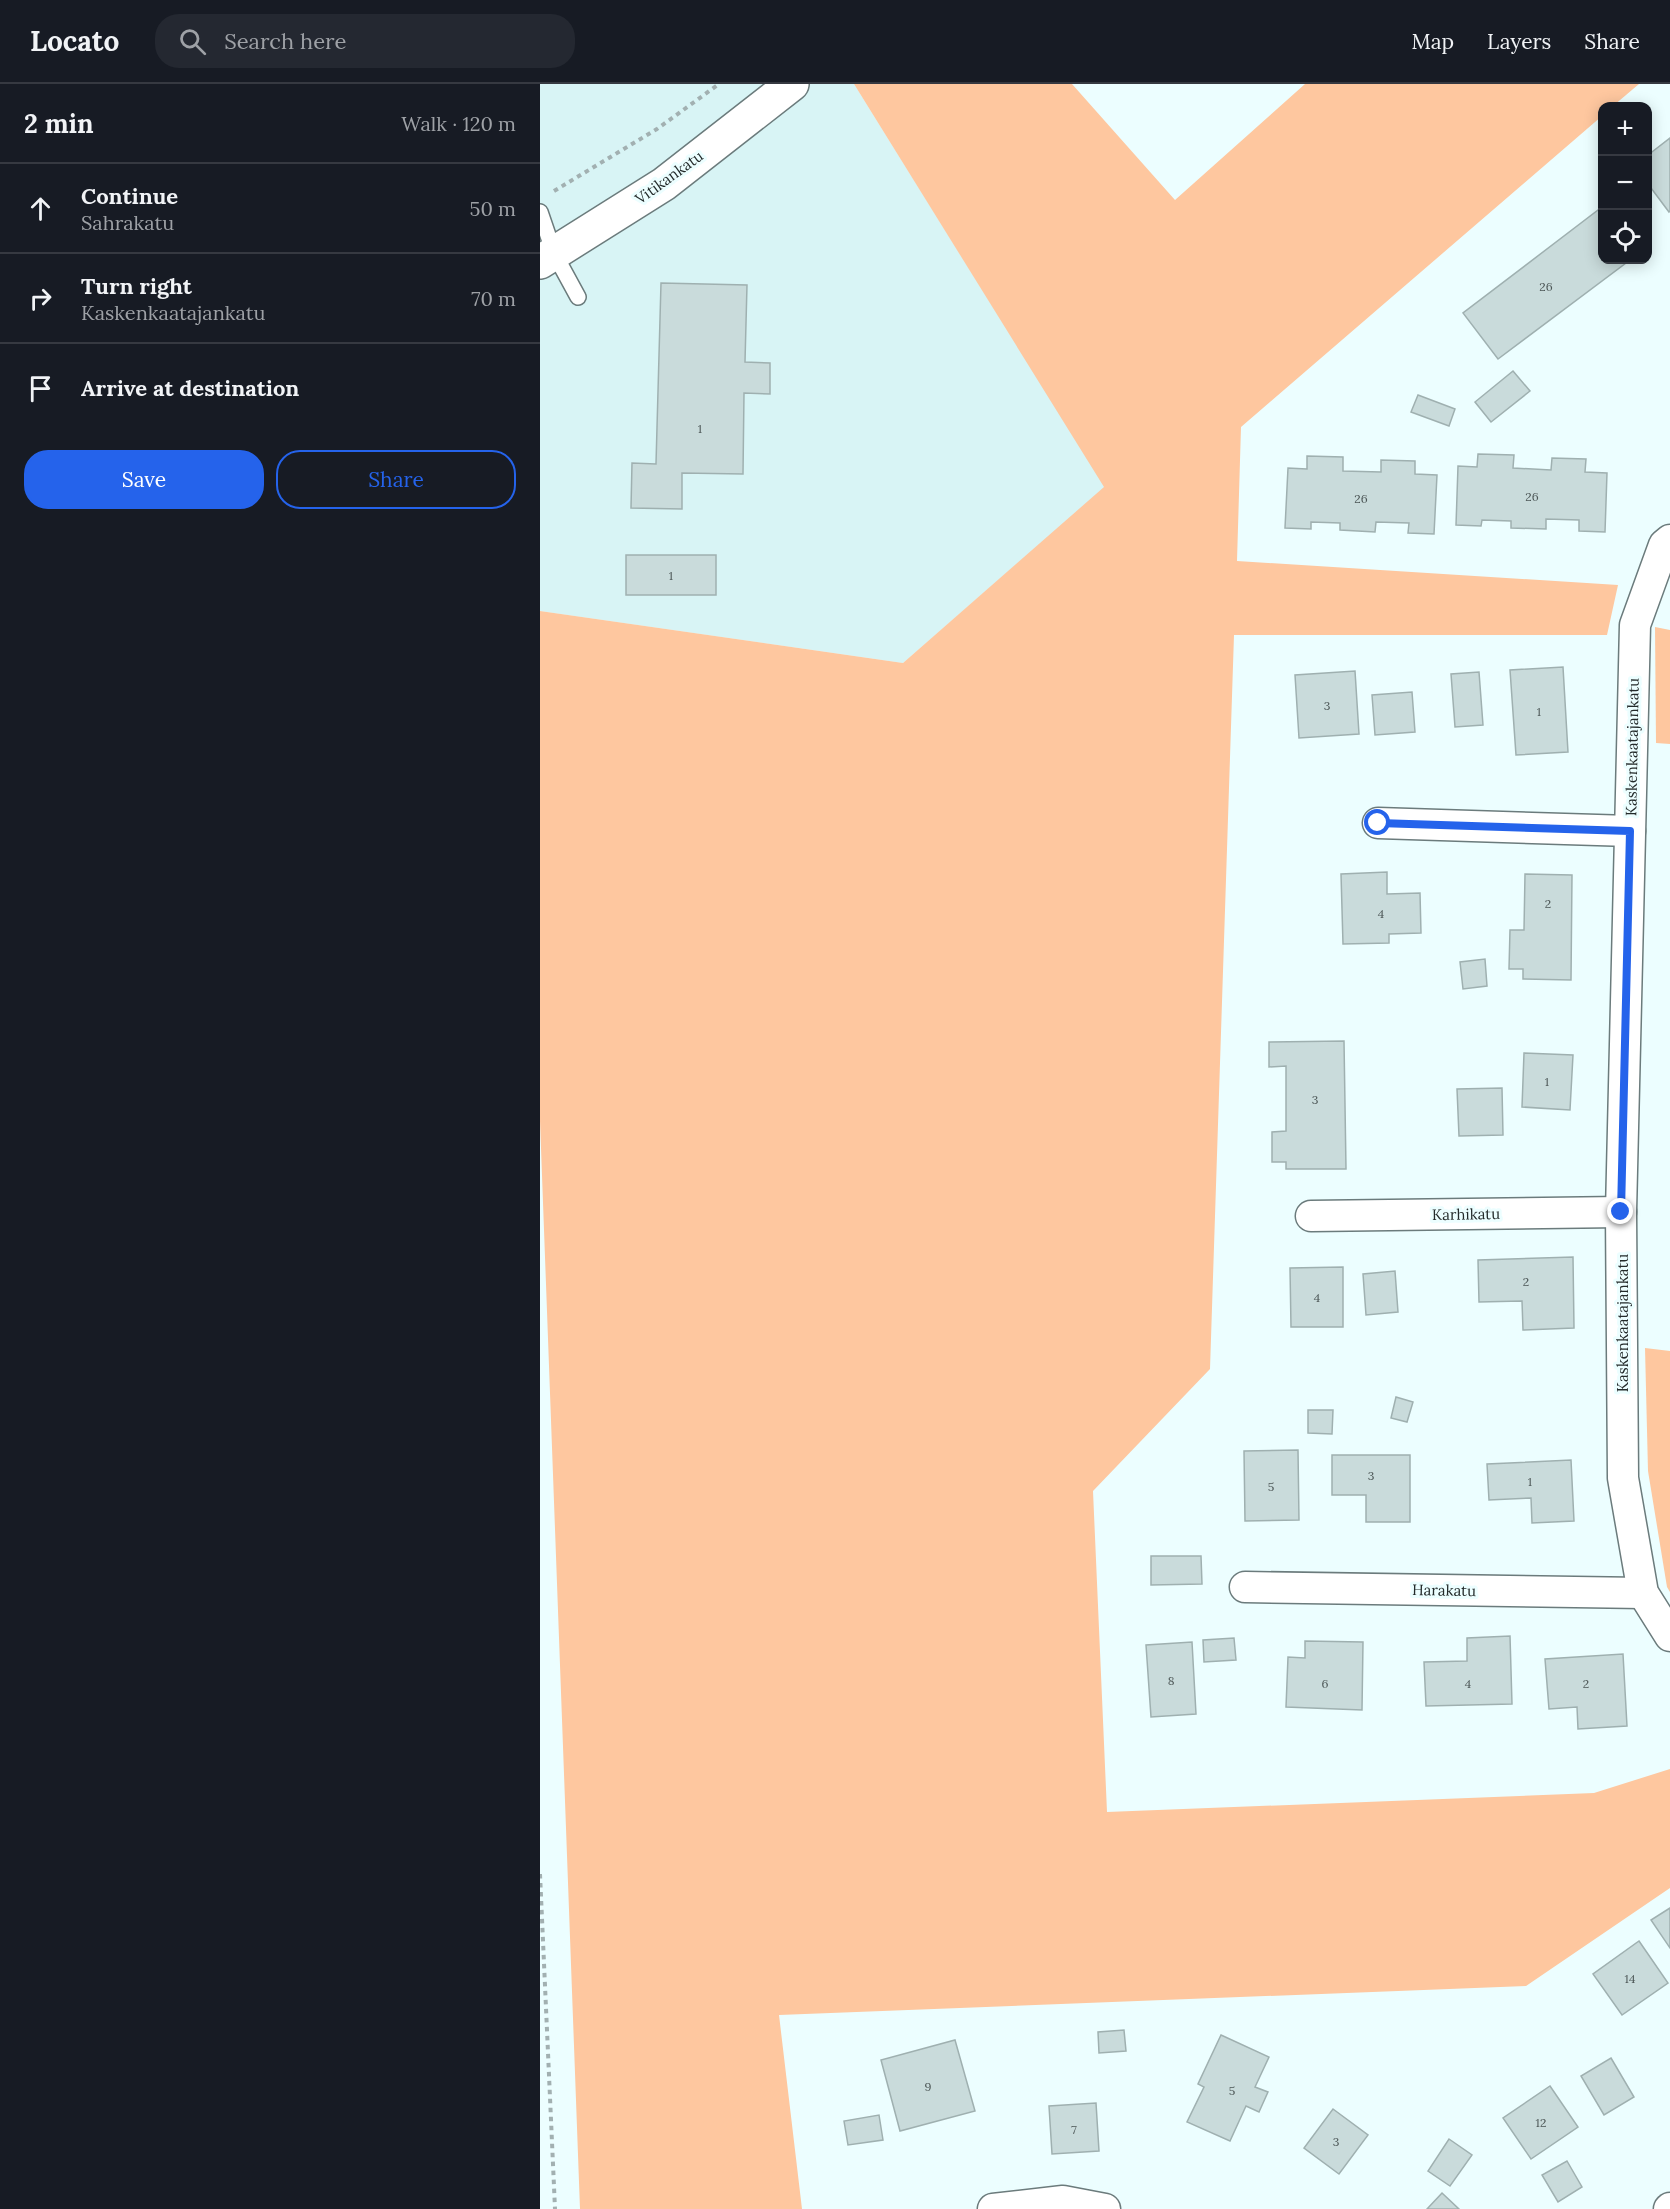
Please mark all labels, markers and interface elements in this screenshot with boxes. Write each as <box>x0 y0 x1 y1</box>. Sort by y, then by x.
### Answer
search box <box>155 14 575 68</box>
text: Locato <box>30 23 119 59</box>
icon: search <box>176 25 209 58</box>
text: Search here <box>224 27 346 55</box>
text: Map <box>1411 28 1454 55</box>
text: Layers <box>1487 28 1551 55</box>
text: Share <box>1584 28 1640 55</box>
map controls <box>1598 102 1652 264</box>
button: + <box>1598 102 1652 156</box>
text: 2 min <box>24 107 94 140</box>
text: Walk · 120 m <box>401 111 516 136</box>
street label: Vitikankatu <box>630 146 707 209</box>
button: − <box>1598 156 1652 210</box>
text: Continue <box>81 182 178 210</box>
icon: ahead <box>24 192 57 225</box>
text: 50 m <box>470 196 516 221</box>
text: Sahrakatu <box>81 210 174 235</box>
button: locate <box>1598 210 1652 264</box>
text: Turn right <box>81 272 192 300</box>
house number: 26 <box>1539 279 1553 294</box>
icon: right <box>24 282 57 315</box>
text: 70 m <box>471 286 516 311</box>
text: Kaskenkaatajankatu <box>81 300 265 325</box>
icon: arrive <box>24 372 57 405</box>
text: Arrive at destination <box>81 374 299 402</box>
house number: 1 <box>698 421 702 436</box>
button: Save <box>24 450 264 509</box>
button: Share <box>276 450 516 509</box>
house number: 26 <box>1525 489 1539 504</box>
house number: 26 <box>1354 491 1368 506</box>
house number: 1 <box>669 568 673 583</box>
street label: Kaskenkaatajankatu <box>1621 678 1643 816</box>
house number: 3 <box>1324 698 1331 713</box>
house number: 1 <box>1537 704 1541 719</box>
route start <box>1364 809 1390 835</box>
house number: 2 <box>1545 896 1551 911</box>
house number: 4 <box>1378 906 1385 921</box>
house number: 1 <box>1545 1074 1549 1089</box>
house number: 3 <box>1312 1092 1319 1107</box>
route end <box>1607 1198 1633 1224</box>
street label: Karhikatu <box>1432 1204 1500 1224</box>
street label: Kaskenkaatajankatu <box>1613 1254 1632 1392</box>
house number: 2 <box>1523 1274 1529 1289</box>
house number: 4 <box>1314 1290 1321 1305</box>
house number: 3 <box>1368 1468 1375 1483</box>
house number: 1 <box>1528 1474 1532 1489</box>
house number: 5 <box>1268 1479 1274 1494</box>
street label: Harakatu <box>1412 1580 1476 1600</box>
house number: 8 <box>1168 1673 1175 1688</box>
house number: 6 <box>1322 1676 1329 1691</box>
house number: 4 <box>1465 1676 1472 1691</box>
house number: 2 <box>1583 1676 1589 1691</box>
house number: 14 <box>1625 1971 1636 1986</box>
house number: 9 <box>925 2079 932 2094</box>
house number: 5 <box>1229 2083 1235 2098</box>
house number: 12 <box>1536 2115 1546 2130</box>
house number: 7 <box>1071 2122 1077 2137</box>
house number: 3 <box>1333 2134 1340 2149</box>

